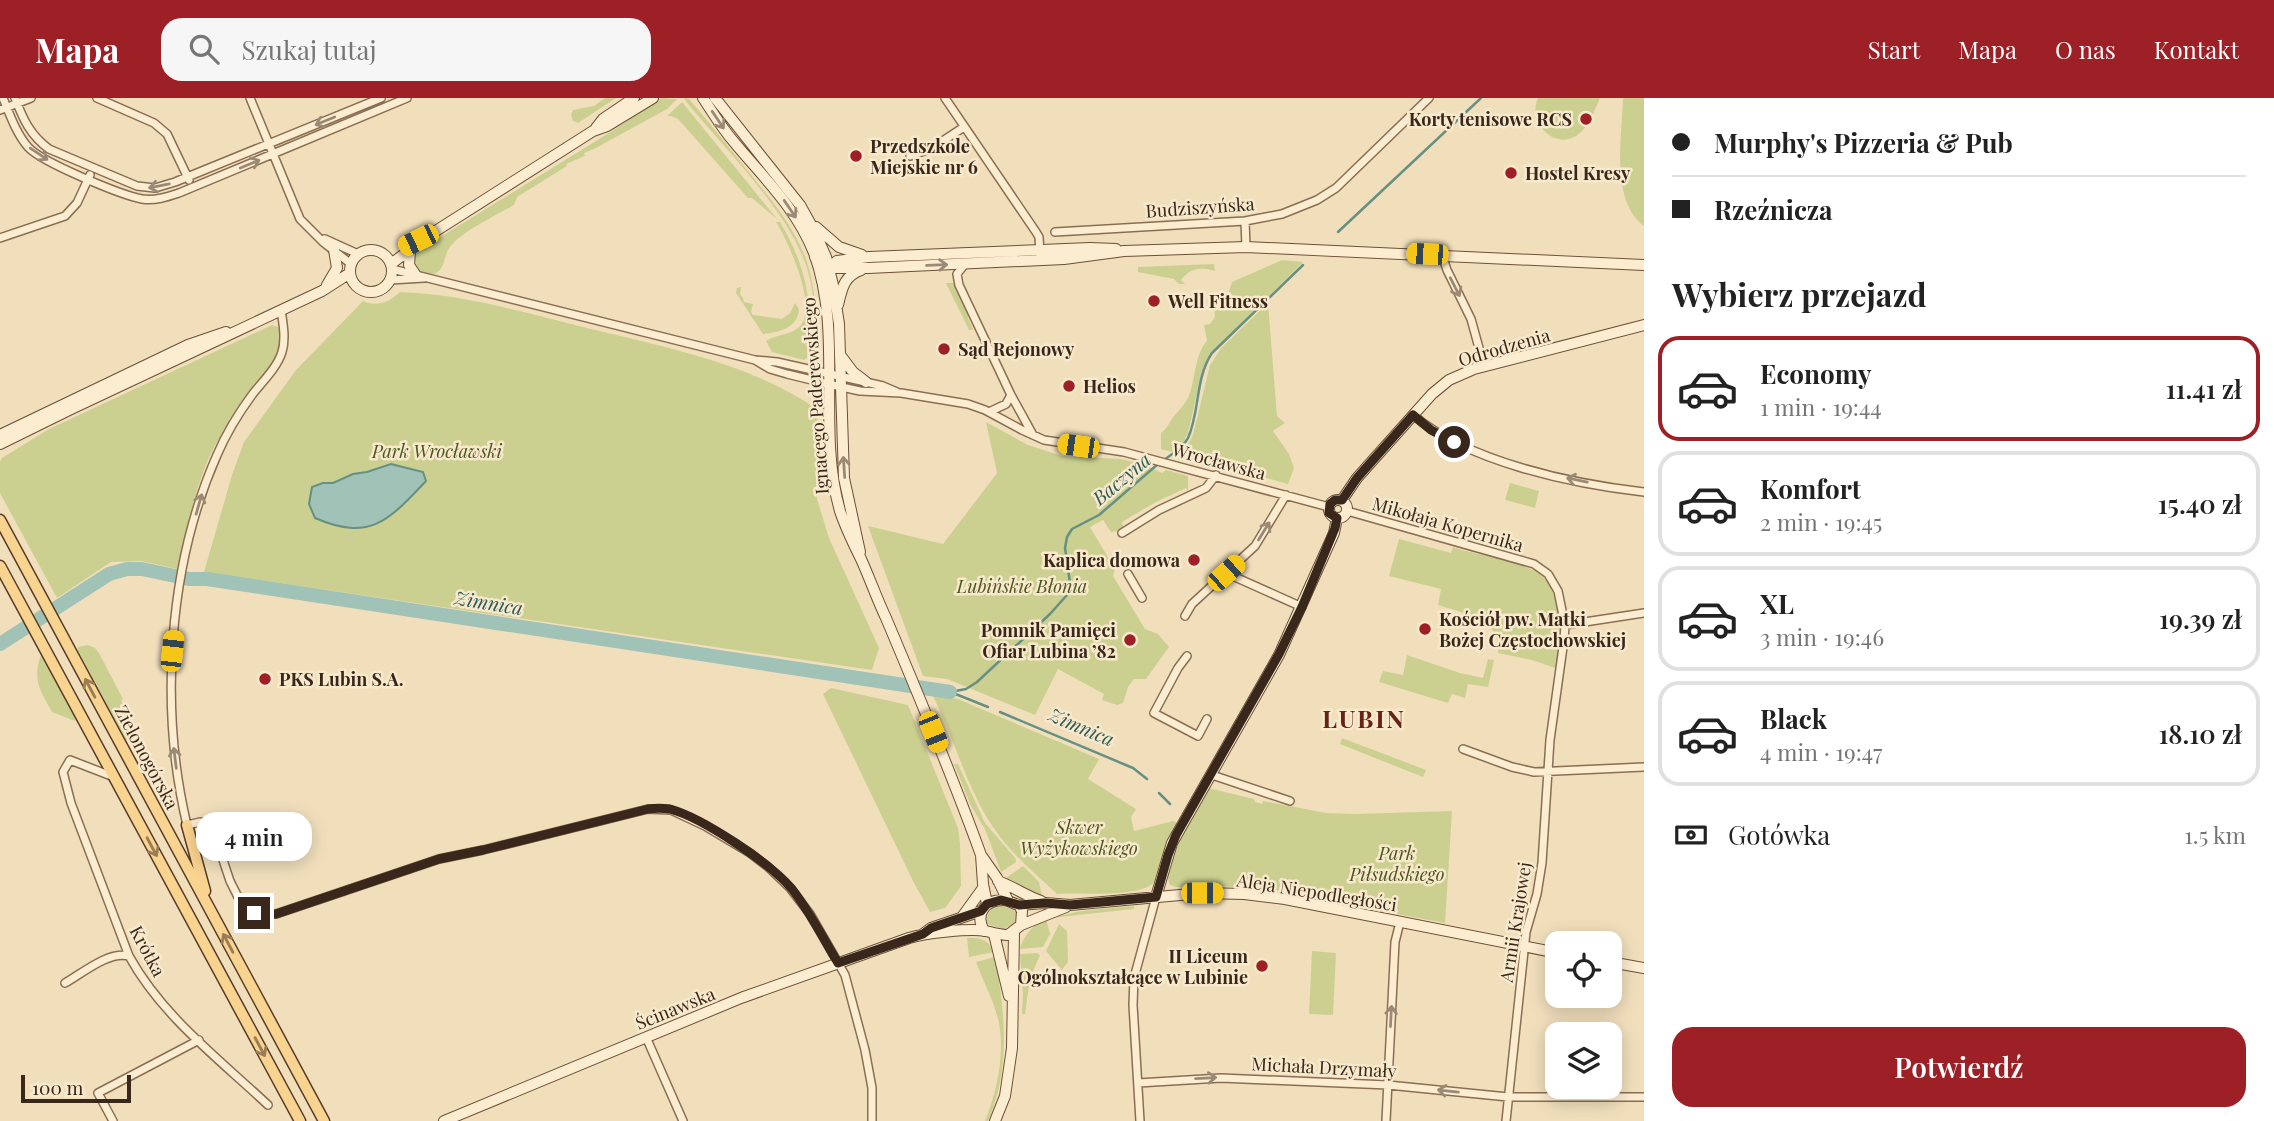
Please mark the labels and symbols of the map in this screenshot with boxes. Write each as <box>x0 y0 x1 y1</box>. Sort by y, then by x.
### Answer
place label: Korty tenisowe RCS <box>1409 107 1572 131</box>
one-way arrow <box>711 110 725 129</box>
marker: Korty tenisowe RCS <box>1578 111 1594 127</box>
one-way arrow <box>315 116 336 129</box>
place label: Przedszkole Miejskie nr 6 <box>870 134 978 179</box>
one-way arrow <box>29 147 48 162</box>
marker: Przedszkole Miejskie nr 6 <box>848 148 864 164</box>
one-way arrow <box>239 156 260 169</box>
place label: Hostel Kresy <box>1525 161 1631 185</box>
marker: Hostel Kresy <box>1503 165 1519 181</box>
one-way arrow <box>148 179 171 193</box>
street label: Budziszyńska <box>1145 191 1255 223</box>
one-way arrow <box>782 199 797 218</box>
car <box>395 221 442 259</box>
car <box>1406 243 1449 265</box>
one-way arrow <box>925 258 948 271</box>
one-way arrow <box>1449 276 1463 297</box>
place label: Well Fitness <box>1167 289 1268 313</box>
marker: Well Fitness <box>1146 293 1162 309</box>
street label: Ignacego Paderewskiego <box>796 296 834 495</box>
street label: Odrodzenia <box>1455 322 1553 372</box>
place label: Sąd Rejonowy <box>958 337 1075 361</box>
marker: Sąd Rejonowy <box>936 341 952 357</box>
place label: Helios <box>1083 374 1136 398</box>
marker: Helios <box>1061 378 1077 394</box>
route start <box>1438 426 1470 458</box>
car <box>1056 433 1101 459</box>
street label: Wrocławska <box>1168 437 1269 485</box>
park label: Park Wrocławski <box>371 439 503 463</box>
water label: Baczyna <box>1086 446 1156 511</box>
one-way arrow <box>837 455 850 478</box>
one-way arrow <box>1566 473 1589 486</box>
street label: Mikołaja Kopernika <box>1370 491 1526 557</box>
one-way arrow <box>194 493 207 515</box>
one-way arrow <box>1258 521 1272 541</box>
place label: Kaplica domowa <box>1043 548 1181 572</box>
car <box>1204 551 1249 595</box>
marker: Kaplica domowa <box>1186 552 1202 568</box>
park label: Lubińskie Błonia <box>956 574 1087 598</box>
water label: Zimnica <box>452 584 525 620</box>
place label: Kościół pw. Matki Bożej Częstochowskiej <box>1439 607 1626 652</box>
place label: Pomnik Pamięci Ofiar Lubina ’82 <box>981 618 1116 663</box>
marker: Kościół pw. Matki Bożej Częstochowskiej <box>1417 621 1433 637</box>
car <box>160 629 185 673</box>
marker: Pomnik Pamięci Ofiar Lubina ’82 <box>1122 632 1138 648</box>
place label: PKS Lubin S.A. <box>279 667 404 691</box>
marker: PKS Lubin S.A. <box>257 671 273 687</box>
one-way arrow <box>83 678 96 699</box>
water label: Zimnica <box>1044 700 1119 751</box>
street label: Zielonogórska <box>110 701 184 813</box>
district label: LUBIN <box>1322 702 1406 734</box>
car <box>916 709 951 755</box>
one-way arrow <box>168 747 181 769</box>
callout: 4 min <box>196 812 312 860</box>
park label: Skwer Wyżykowskiego <box>1020 815 1138 860</box>
one-way arrow <box>145 836 159 856</box>
park label: Park Piłsudskiego <box>1349 841 1445 886</box>
street label: Armii Krajowej <box>1494 860 1536 985</box>
street label: Aleja Niepodległości <box>1234 867 1399 916</box>
car <box>1182 883 1224 904</box>
route end <box>238 897 270 929</box>
street label: Krótka <box>125 921 171 981</box>
one-way arrow <box>221 934 235 954</box>
place label: II Liceum Ogólnokształcące w Lubinie <box>1017 944 1249 989</box>
marker: II Liceum Ogólnokształcące w Lubinie <box>1254 958 1270 974</box>
street label: Ścinawska <box>632 981 718 1035</box>
one-way arrow <box>1385 1005 1398 1028</box>
one-way arrow <box>254 1036 267 1057</box>
street label: Michała Drzymały <box>1251 1051 1397 1083</box>
scale bar <box>21 1072 131 1104</box>
one-way arrow <box>1194 1072 1217 1085</box>
one-way arrow <box>1437 1084 1460 1097</box>

